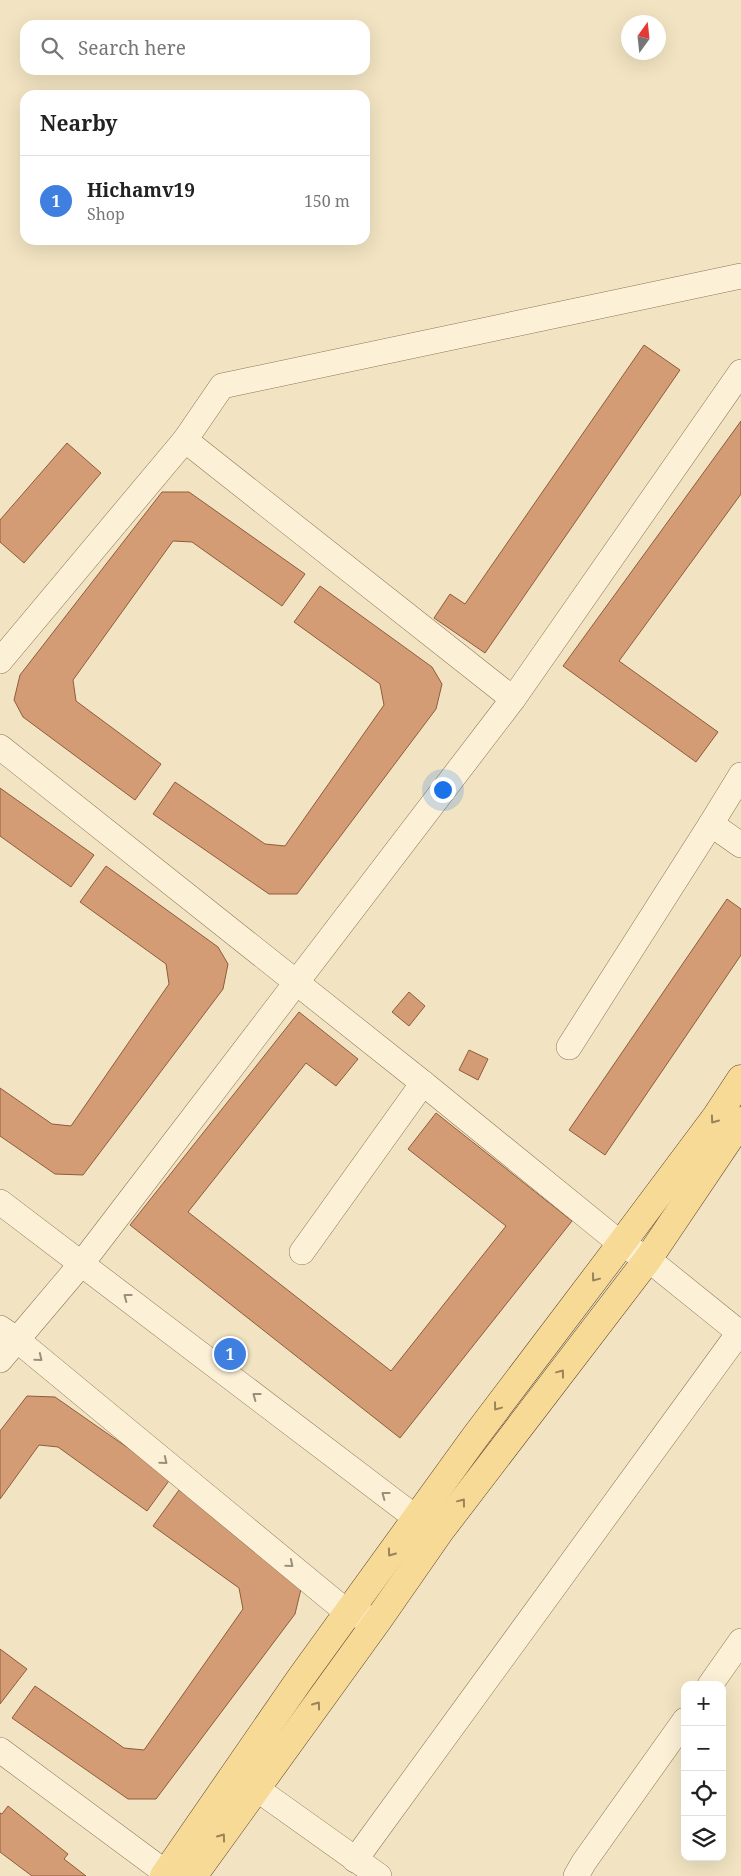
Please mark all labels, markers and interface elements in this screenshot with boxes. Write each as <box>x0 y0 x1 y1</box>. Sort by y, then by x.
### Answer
north arrow <box>621 15 666 60</box>
search box <box>20 20 370 75</box>
icon: search <box>38 34 66 62</box>
text: Search here <box>78 35 186 61</box>
text: Nearby <box>40 109 118 137</box>
text: Hichamv19 <box>87 177 195 203</box>
text: 1 <box>51 190 61 212</box>
text: 150 m <box>304 190 350 212</box>
text: Shop <box>87 203 125 225</box>
your location <box>430 777 456 803</box>
one-way arrow <box>711 1114 720 1124</box>
one-way arrow <box>593 1272 601 1281</box>
one-way arrow <box>124 1295 133 1303</box>
pin: 1 <box>214 1335 246 1373</box>
one-way arrow <box>33 1352 42 1361</box>
one-way arrow <box>555 1369 564 1378</box>
one-way arrow <box>252 1393 262 1402</box>
one-way arrow <box>494 1401 503 1411</box>
one-way arrow <box>158 1456 167 1464</box>
one-way arrow <box>382 1492 391 1500</box>
one-way arrow <box>457 1499 465 1508</box>
one-way arrow <box>388 1547 397 1557</box>
one-way arrow <box>284 1559 293 1568</box>
map controls <box>681 1681 726 1861</box>
button: + <box>681 1681 726 1726</box>
one-way arrow <box>311 1701 320 1711</box>
button: − <box>681 1726 726 1771</box>
button: locate <box>681 1771 726 1816</box>
button: layers <box>681 1816 726 1861</box>
one-way arrow <box>216 1833 225 1843</box>

